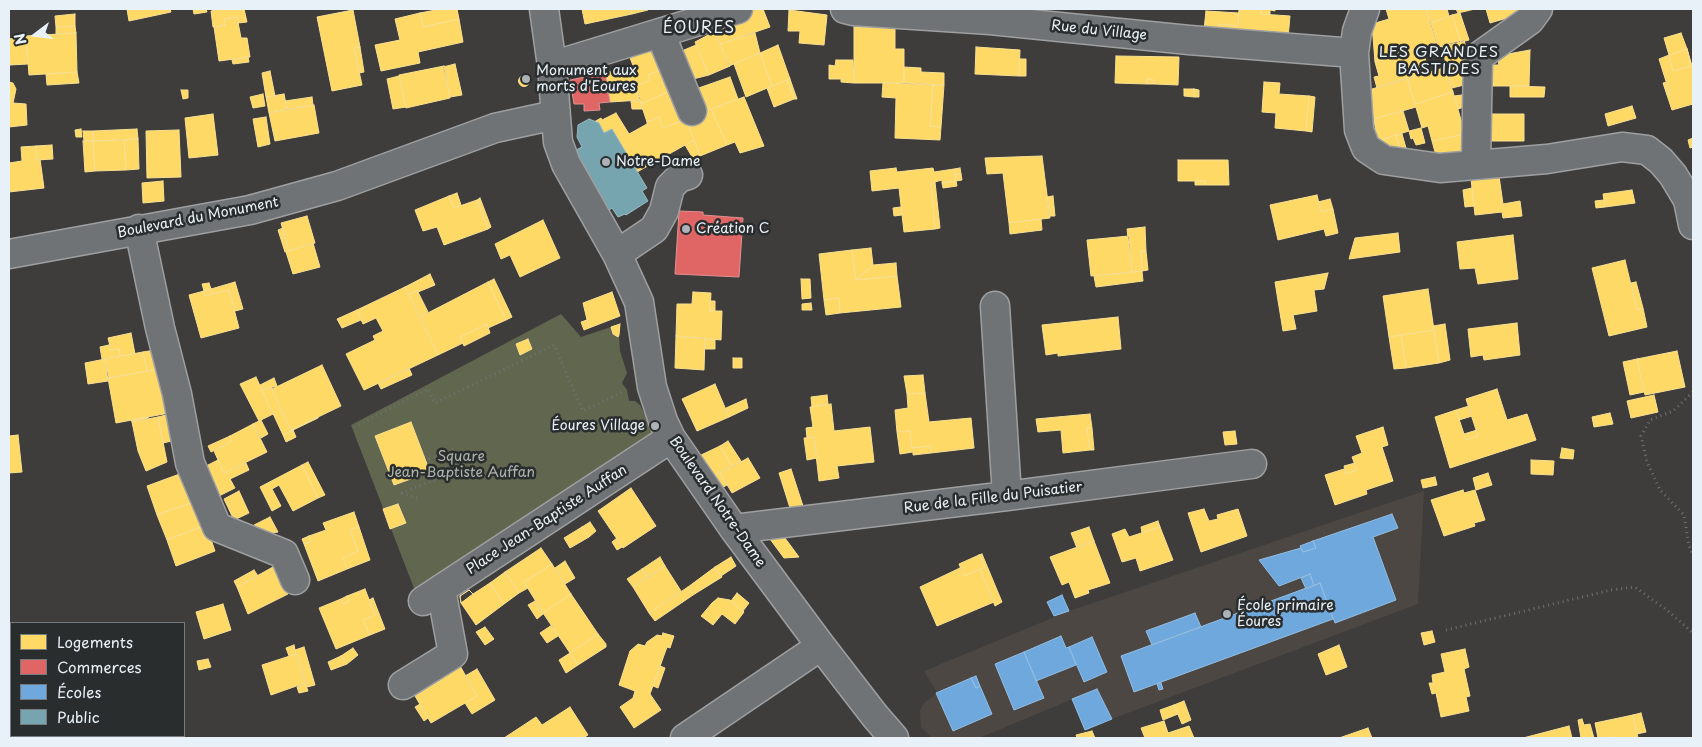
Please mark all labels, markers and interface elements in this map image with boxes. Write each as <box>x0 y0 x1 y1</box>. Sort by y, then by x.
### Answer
north arrow <box>10 10 60 60</box>
street label: Rue du Village <box>1050 18 1148 44</box>
district label: ÉOURES <box>662 19 736 39</box>
text: N <box>8 31 32 47</box>
district label: LES GRANDES BASTIDES <box>1377 44 1501 79</box>
place label: Monument aux morts d'Eoures <box>536 63 637 95</box>
marker: Monument aux morts d'Eoures <box>520 73 532 85</box>
place label: Notre-Dame <box>616 154 700 170</box>
marker: Notre-Dame <box>600 156 612 168</box>
street label: Boulevard du Monument <box>116 194 280 242</box>
place label: Création C <box>696 221 770 237</box>
marker: Création C <box>680 223 692 235</box>
place label: Éoures Village <box>551 418 645 434</box>
marker: Éoures Village <box>649 420 661 432</box>
street label: Boulevard Notre-Dame <box>665 433 769 571</box>
park label: Square Jean-Baptiste Auffan <box>387 449 535 482</box>
street label: Place Jean-Baptiste Auffan <box>464 462 630 578</box>
street label: Rue de la Fille du Puisatier <box>903 479 1083 517</box>
place label: École primaire Éoures <box>1237 598 1334 630</box>
marker: École primaire Éoures <box>1221 608 1233 620</box>
legend <box>10 622 185 737</box>
text: Logements <box>57 630 133 653</box>
text: Commerces <box>57 655 141 678</box>
text: Écoles <box>57 680 101 703</box>
text: Public <box>57 705 100 728</box>

